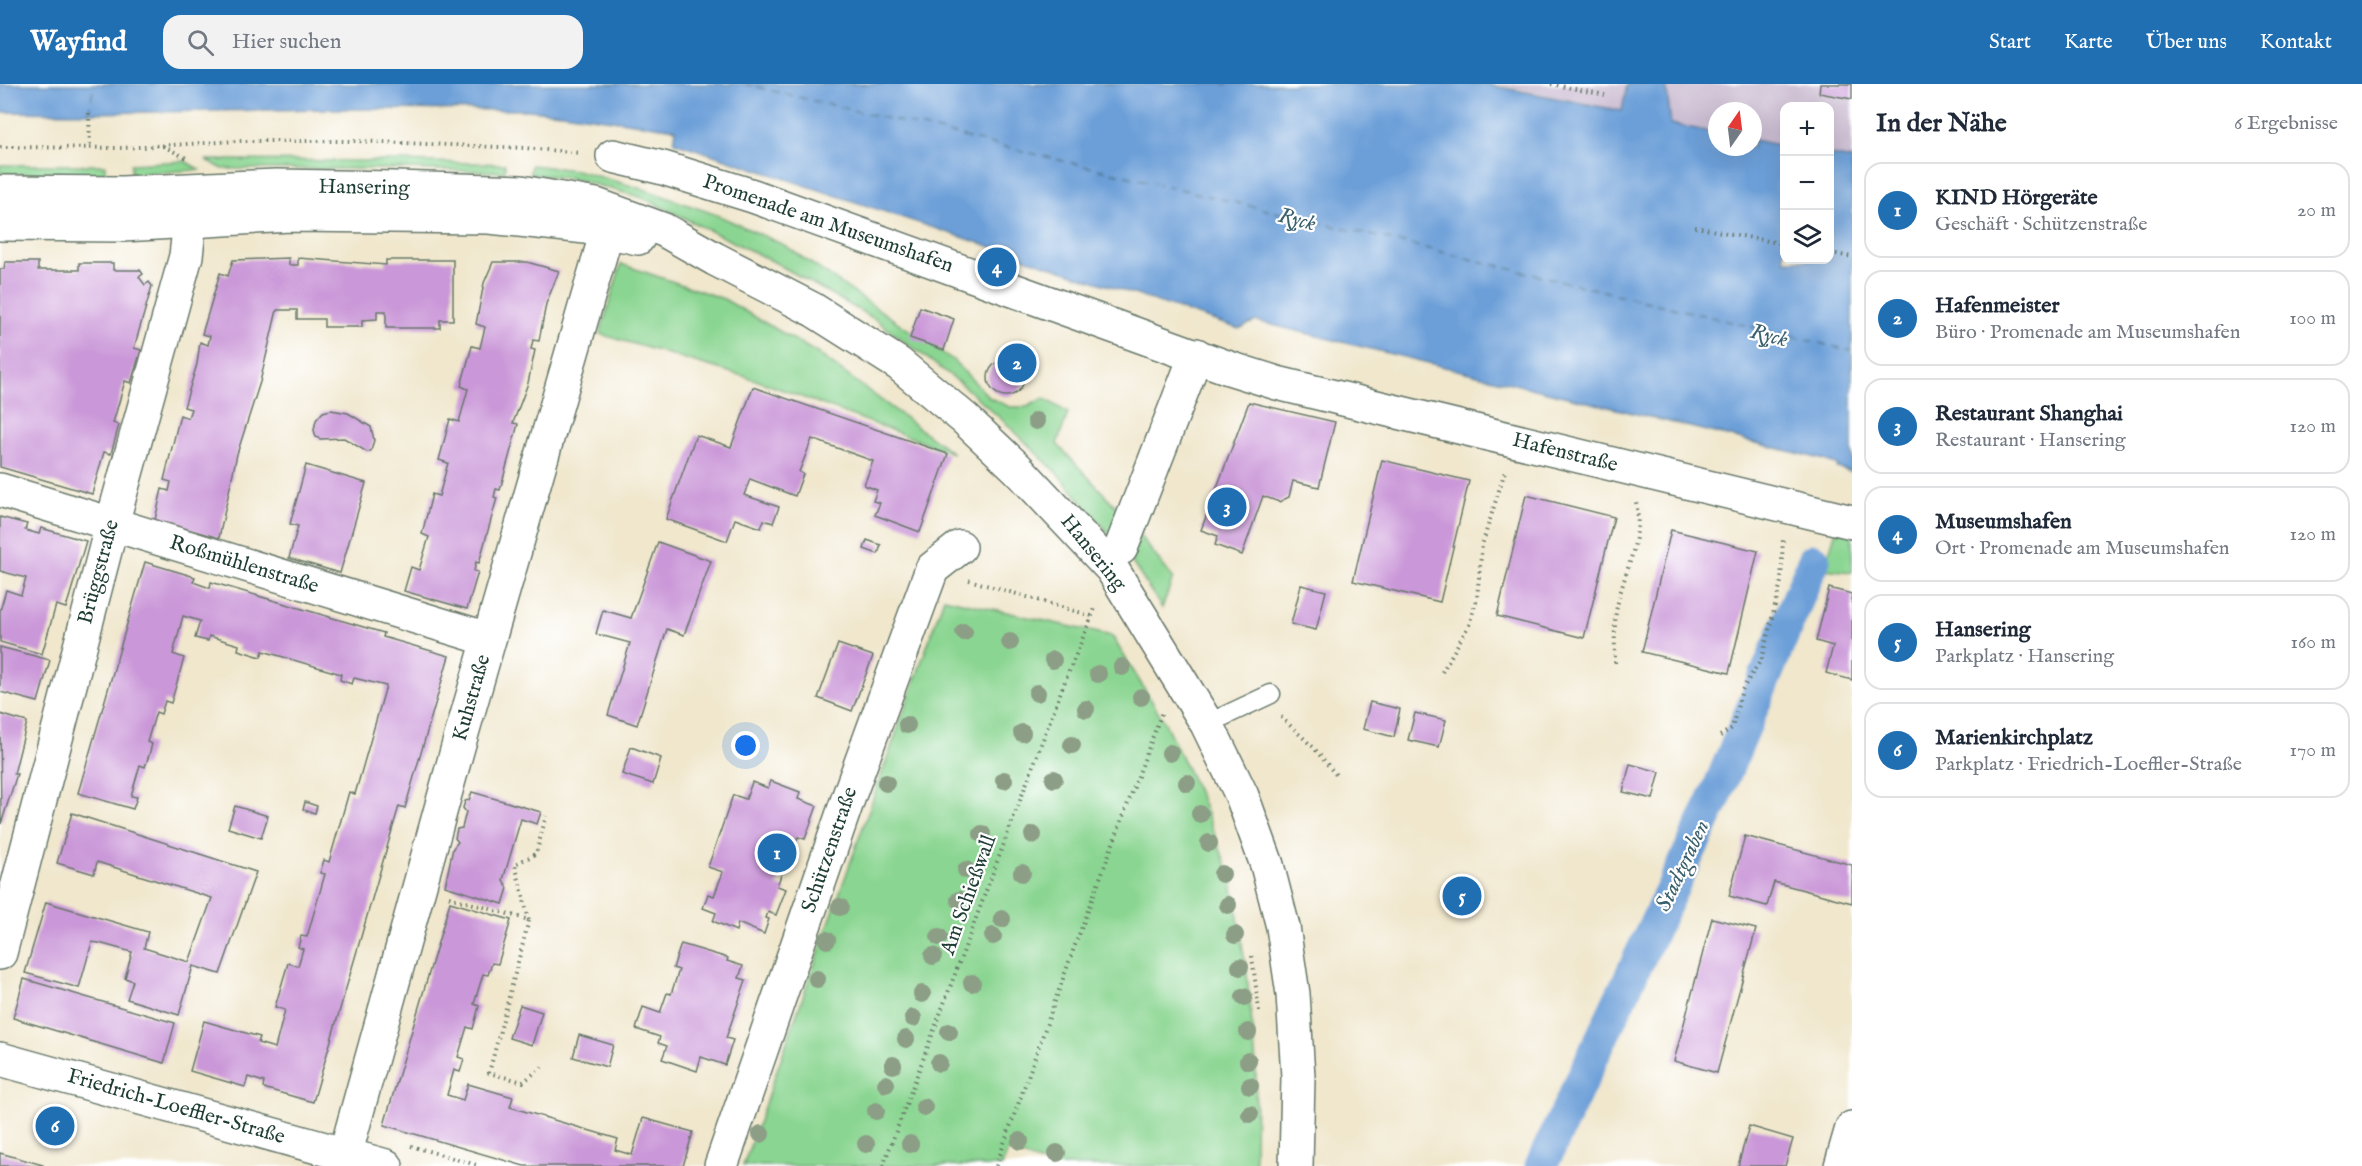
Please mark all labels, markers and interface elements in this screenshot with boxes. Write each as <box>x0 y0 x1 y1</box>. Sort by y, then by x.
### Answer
search box <box>163 15 583 69</box>
text: Wayfind <box>30 25 127 60</box>
icon: search <box>184 26 217 59</box>
text: Hier suchen <box>232 28 341 56</box>
text: Start <box>1989 29 2031 56</box>
text: Karte <box>2064 29 2113 56</box>
text: Über uns <box>2146 29 2227 56</box>
text: Kontakt <box>2260 29 2332 56</box>
north arrow <box>1708 102 1762 156</box>
map controls <box>1780 102 1834 264</box>
button: + <box>1780 102 1834 156</box>
text: In der Nähe <box>1876 107 2007 140</box>
text: 6 Ergebnisse <box>2234 111 2338 136</box>
button: − <box>1780 156 1834 210</box>
street label: Promenade am Museumshafen <box>699 168 957 280</box>
street label: Hansering <box>318 174 410 202</box>
text: KIND Hörgeräte <box>1935 184 2098 212</box>
text: 1 <box>1894 198 1901 223</box>
text: 20 m <box>2297 198 2336 223</box>
water label: Ryck <box>1275 202 1319 238</box>
button: layers <box>1780 210 1834 264</box>
text: Geschäft · Schützenstraße <box>1935 212 2147 237</box>
pin: 4 <box>978 244 1016 290</box>
text: Hafenmeister <box>1935 292 2060 320</box>
text: 2 <box>1893 306 1902 331</box>
text: 100 m <box>2289 306 2336 331</box>
water label: Ryck <box>1747 318 1791 354</box>
text: Büro · Promenade am Museumshafen <box>1935 320 2240 345</box>
pin: 2 <box>998 340 1036 386</box>
text: Restaurant Shanghai <box>1935 400 2123 428</box>
text: 3 <box>1894 414 1901 439</box>
text: 120 m <box>2290 414 2336 439</box>
street label: Hafenstraße <box>1510 427 1621 479</box>
text: Restaurant · Hansering <box>1935 428 2126 453</box>
pin: 3 <box>1208 484 1246 530</box>
text: Museumshafen <box>1935 508 2072 536</box>
street label: Hansering <box>1054 509 1133 597</box>
street label: Brüggstraße <box>72 516 126 627</box>
text: 4 <box>1893 522 1902 547</box>
text: 120 m <box>2290 522 2336 547</box>
street label: Roßmühlenstraße <box>166 530 322 601</box>
text: Ort · Promenade am Museumshafen <box>1935 536 2229 561</box>
text: Hansering <box>1935 616 2031 644</box>
text: 5 <box>1894 630 1901 655</box>
text: 160 m <box>2290 630 2336 655</box>
text: Parkplatz · Hansering <box>1935 644 2114 669</box>
street label: Kuhstraße <box>447 651 497 745</box>
text: Marienkirchplatz <box>1935 724 2093 752</box>
your location <box>731 731 760 760</box>
text: 6 <box>1893 738 1902 763</box>
text: 170 m <box>2290 738 2336 763</box>
text: Parkplatz · Friedrich-Loeffler-Straße <box>1935 752 2242 777</box>
street label: Schützenstraße <box>796 783 864 916</box>
water label: Stadtgraben <box>1650 816 1716 916</box>
pin: 1 <box>758 830 796 876</box>
street label: Am Schießwall <box>934 831 1003 960</box>
pin: 5 <box>1442 874 1482 918</box>
street label: Friedrich-Loeffler-Straße <box>64 1063 288 1151</box>
pin: 6 <box>36 1104 74 1148</box>

